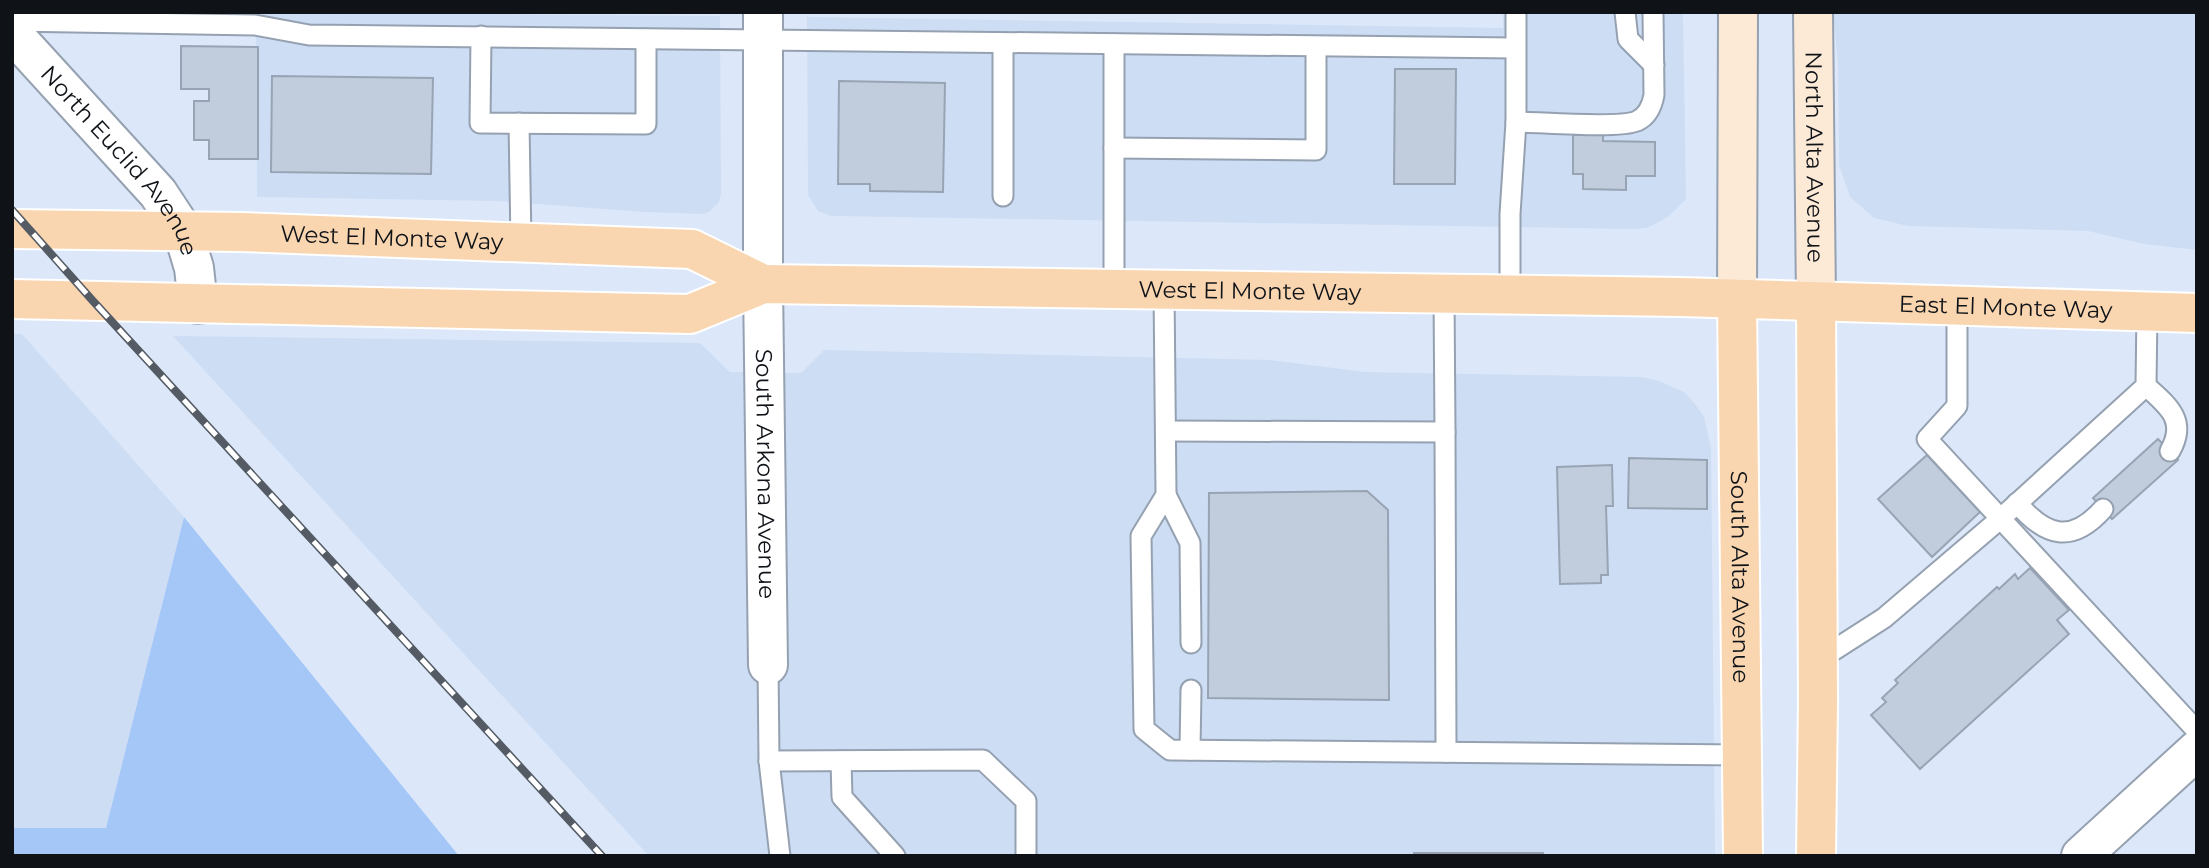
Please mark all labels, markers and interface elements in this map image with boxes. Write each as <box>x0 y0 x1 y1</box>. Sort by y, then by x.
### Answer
street label: North Alta Avenue <box>1799 51 1830 263</box>
street label: North Euclid Avenue <box>35 60 204 259</box>
street label: West El Monte Way <box>280 220 504 256</box>
street label: West El Monte Way <box>1138 275 1362 306</box>
street label: East El Monte Way <box>1898 290 2113 324</box>
street label: South Arkona Avenue <box>750 349 781 599</box>
street label: South Alta Avenue <box>1725 470 1755 684</box>

